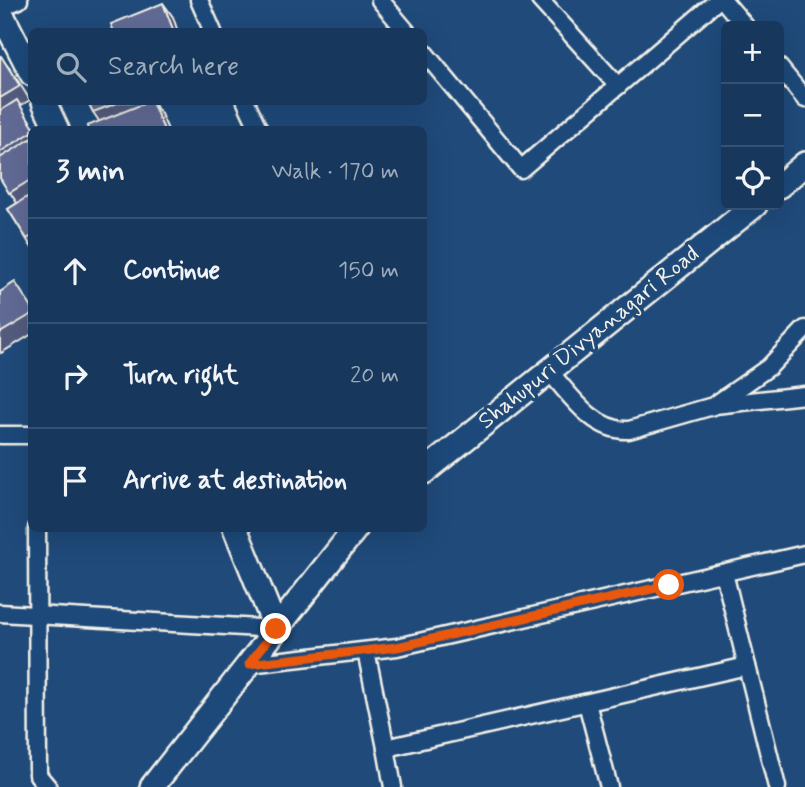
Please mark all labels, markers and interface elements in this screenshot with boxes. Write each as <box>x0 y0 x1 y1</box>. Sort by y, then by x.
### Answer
map controls <box>721 21 784 210</box>
button: + <box>721 21 784 84</box>
search box <box>28 28 427 105</box>
icon: search <box>52 48 90 86</box>
text: Search here <box>108 50 239 84</box>
button: − <box>721 84 784 147</box>
button: locate <box>721 147 784 210</box>
text: 3 min <box>56 152 125 191</box>
text: Walk · 170 m <box>271 157 399 187</box>
street label: Shahupuri Divyanagari Road <box>472 239 706 437</box>
icon: ahead <box>56 252 94 290</box>
text: Continue <box>123 254 220 288</box>
text: 150 m <box>338 256 399 286</box>
icon: right <box>56 357 94 395</box>
text: Turn right <box>123 359 239 393</box>
text: 20 m <box>350 361 399 391</box>
icon: arrive <box>56 462 94 500</box>
text: Arrive at destination <box>123 464 347 498</box>
route start <box>653 569 684 600</box>
route end <box>260 613 291 644</box>

